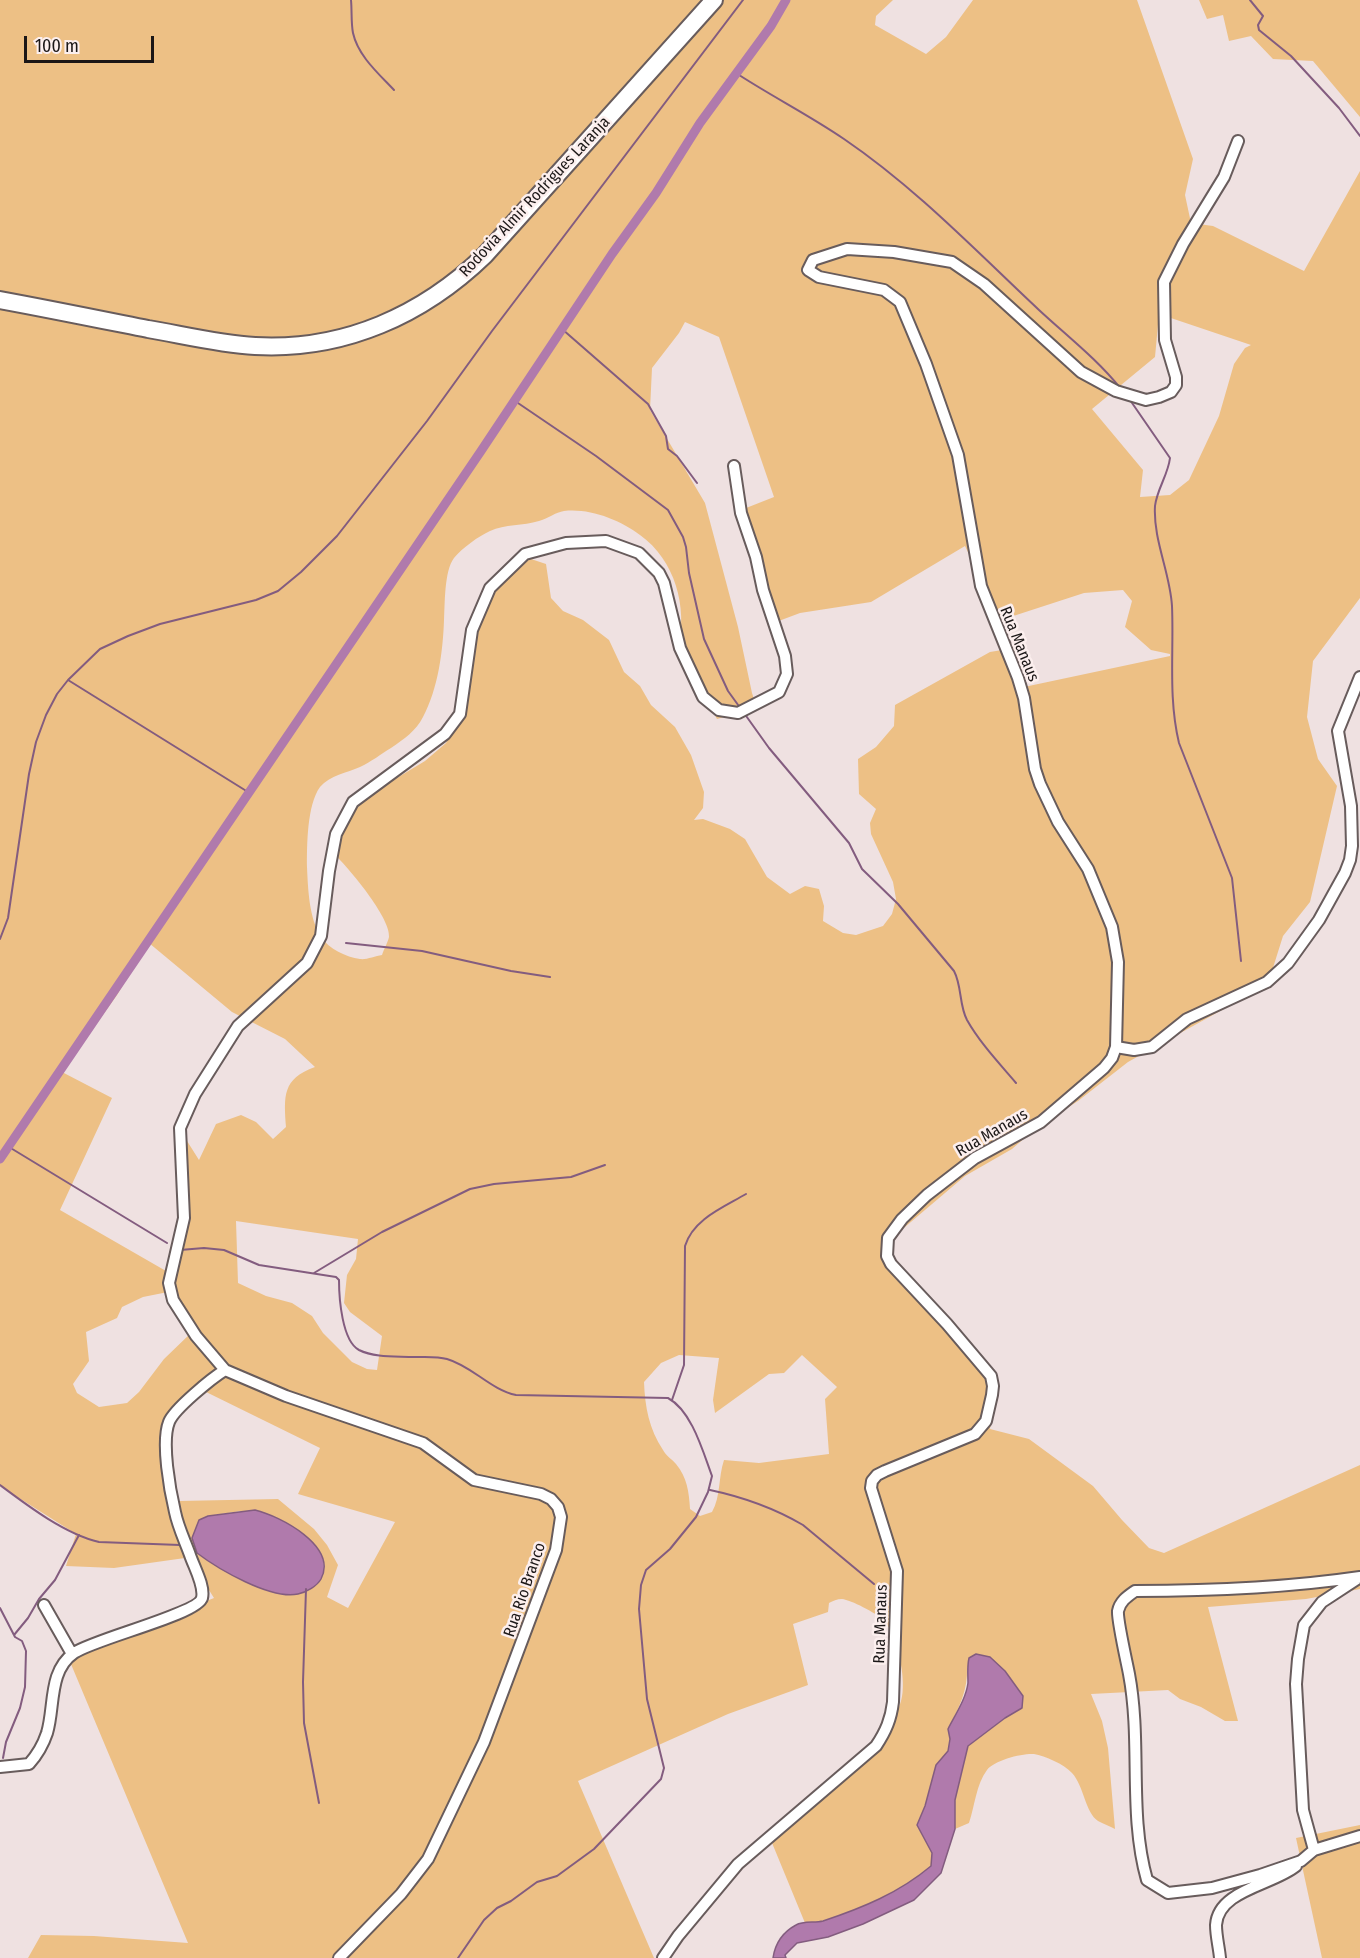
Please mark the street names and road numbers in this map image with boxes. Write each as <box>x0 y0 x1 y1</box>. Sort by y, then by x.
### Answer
street label: Rodovia Almir Rodrigues Laranja <box>456 113 614 281</box>
street label: Rua Manaus <box>995 604 1043 684</box>
street label: Rua Manaus <box>953 1105 1031 1161</box>
street label: Rua Rio Branco <box>500 1540 550 1640</box>
street label: Rua Manaus <box>870 1584 892 1664</box>

